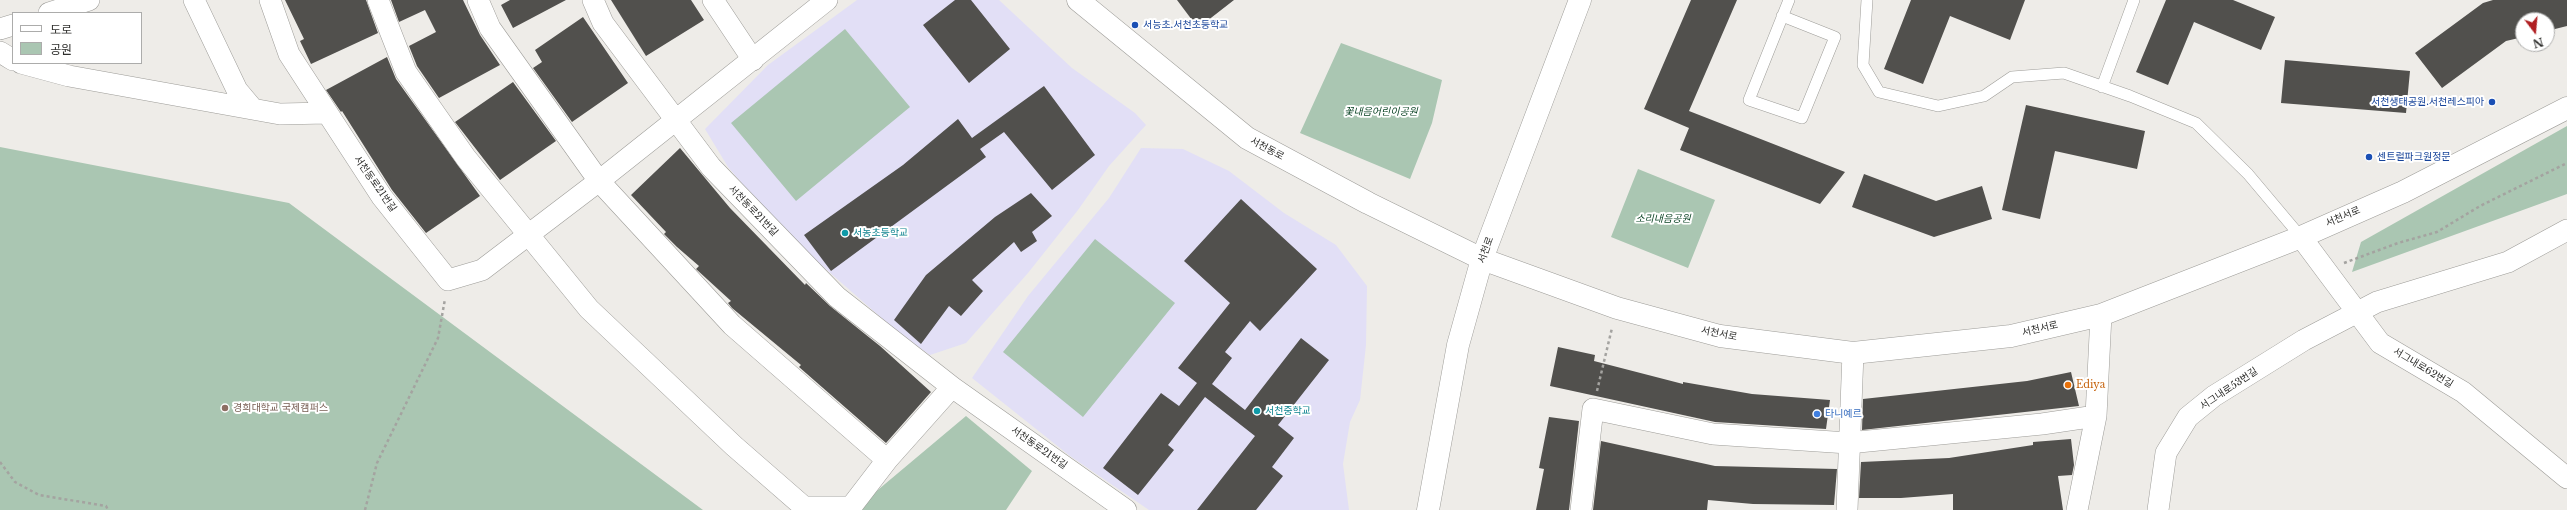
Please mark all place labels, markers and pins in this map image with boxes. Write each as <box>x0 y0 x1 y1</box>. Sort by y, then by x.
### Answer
place label: 서능초.서천초등학교 <box>1143 19 1228 31</box>
marker: 서능초.서천초등학교 <box>1130 20 1140 30</box>
place label: 서천생태공원.서천레스피아 <box>2371 96 2484 108</box>
marker: 서천생태공원.서천레스피아 <box>2487 97 2497 107</box>
place label: 센트럴파크원정문 <box>2377 151 2451 163</box>
marker: 센트럴파크원정문 <box>2364 152 2374 162</box>
place label: 서농초등학교 <box>853 227 908 239</box>
marker: 서농초등학교 <box>840 228 850 238</box>
place label: Ediya <box>2076 379 2105 391</box>
marker: Ediya <box>2063 380 2073 390</box>
place label: 경희대학교 국제캠퍼스 <box>233 402 328 414</box>
marker: 경희대학교 국제캠퍼스 <box>220 403 230 413</box>
place label: 서천중학교 <box>1265 405 1311 417</box>
marker: 서천중학교 <box>1252 406 1262 416</box>
place label: 타니예르 <box>1825 408 1862 420</box>
marker: 타니예르 <box>1812 409 1822 419</box>

